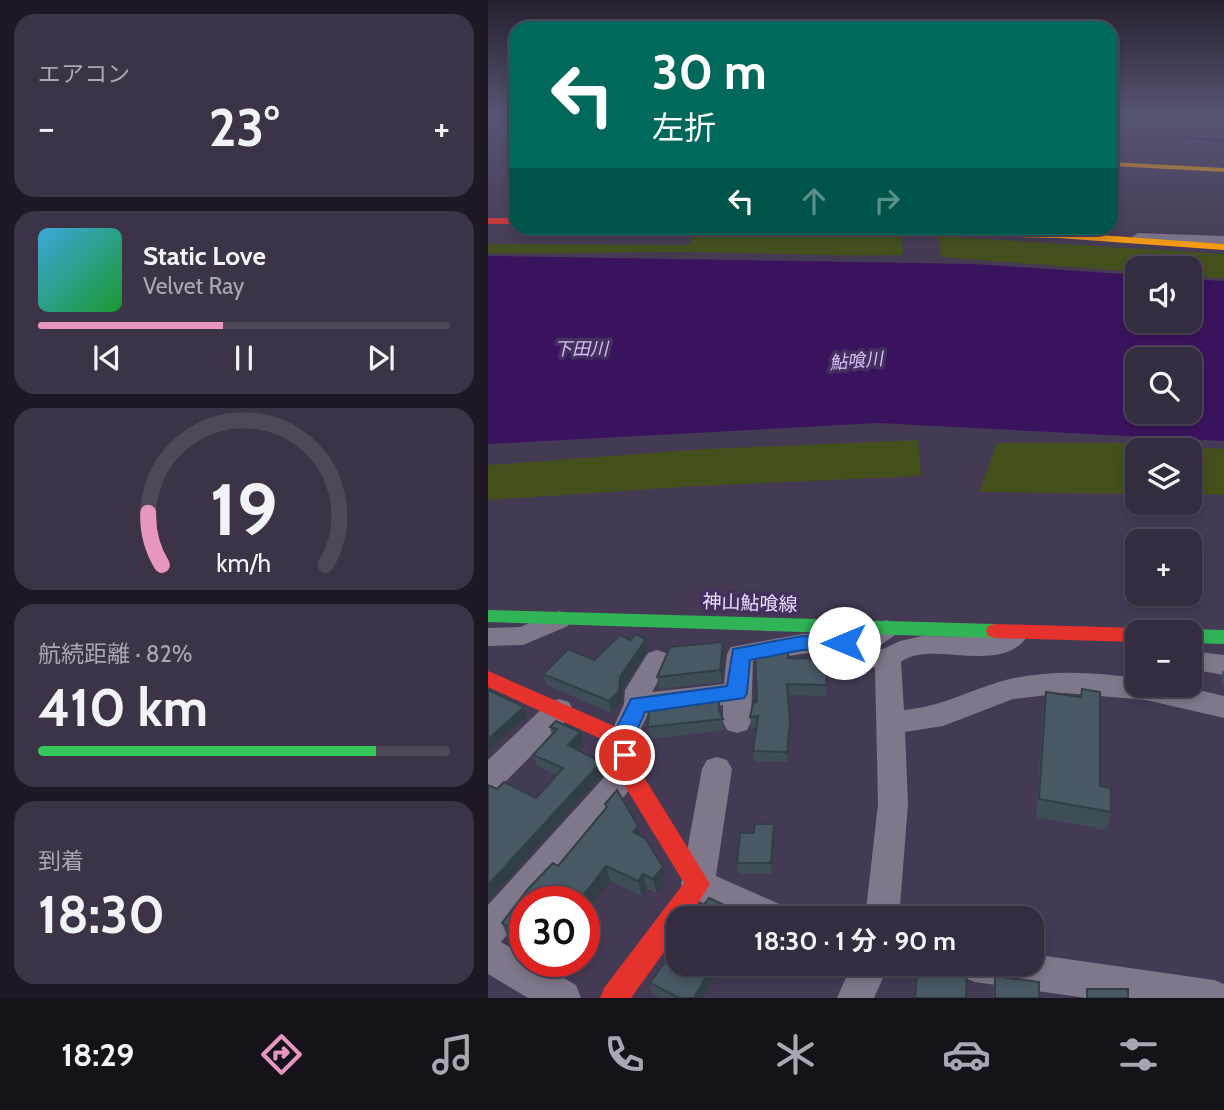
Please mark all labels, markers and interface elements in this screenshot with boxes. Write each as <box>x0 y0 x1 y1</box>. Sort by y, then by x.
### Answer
text: 30 m <box>652 42 767 101</box>
icon: left <box>537 49 628 140</box>
text: エアコン <box>38 60 130 88</box>
text: 23° <box>209 96 279 159</box>
text: − <box>38 104 55 151</box>
text: + <box>433 104 450 151</box>
text: 左折 <box>652 108 716 147</box>
icon: left <box>722 182 760 220</box>
icon: ahead <box>795 182 833 220</box>
icon: right <box>868 182 906 220</box>
text: Static Love <box>143 240 266 272</box>
map controls <box>1125 256 1202 697</box>
button: sound <box>1125 256 1202 333</box>
text: Velvet Ray <box>143 272 244 300</box>
water label: 下田川 <box>554 338 610 360</box>
icon: previous <box>88 339 126 377</box>
icon: pause <box>225 339 263 377</box>
icon: next <box>362 339 400 377</box>
button: search <box>1125 347 1202 424</box>
water label: 鮎喰川 <box>828 348 886 374</box>
button: layers <box>1125 438 1202 515</box>
text: 19 <box>210 465 278 553</box>
button: + <box>1125 529 1202 606</box>
text: km/h <box>217 548 271 578</box>
street label: 神山鮎喰線 <box>702 590 798 616</box>
position arrow <box>807 606 881 680</box>
button: − <box>1125 620 1202 697</box>
text: 航続距離 · 82% <box>38 640 193 668</box>
text: 410 km <box>38 676 208 739</box>
pin <box>595 725 655 785</box>
icon: arrive <box>606 736 644 774</box>
text: 到着 <box>38 847 84 875</box>
text: 18:30 <box>38 883 165 946</box>
speed limit sign: 30 <box>509 886 600 977</box>
text: 18:30 · 1 分 · 90 m <box>754 925 956 957</box>
icon: directions <box>257 1030 306 1079</box>
icon: music <box>428 1030 477 1079</box>
icon: phone <box>600 1030 649 1079</box>
icon: climate <box>771 1030 820 1079</box>
icon: car <box>942 1030 991 1079</box>
icon: filters <box>1114 1030 1163 1079</box>
text: 18:29 <box>61 1035 134 1074</box>

